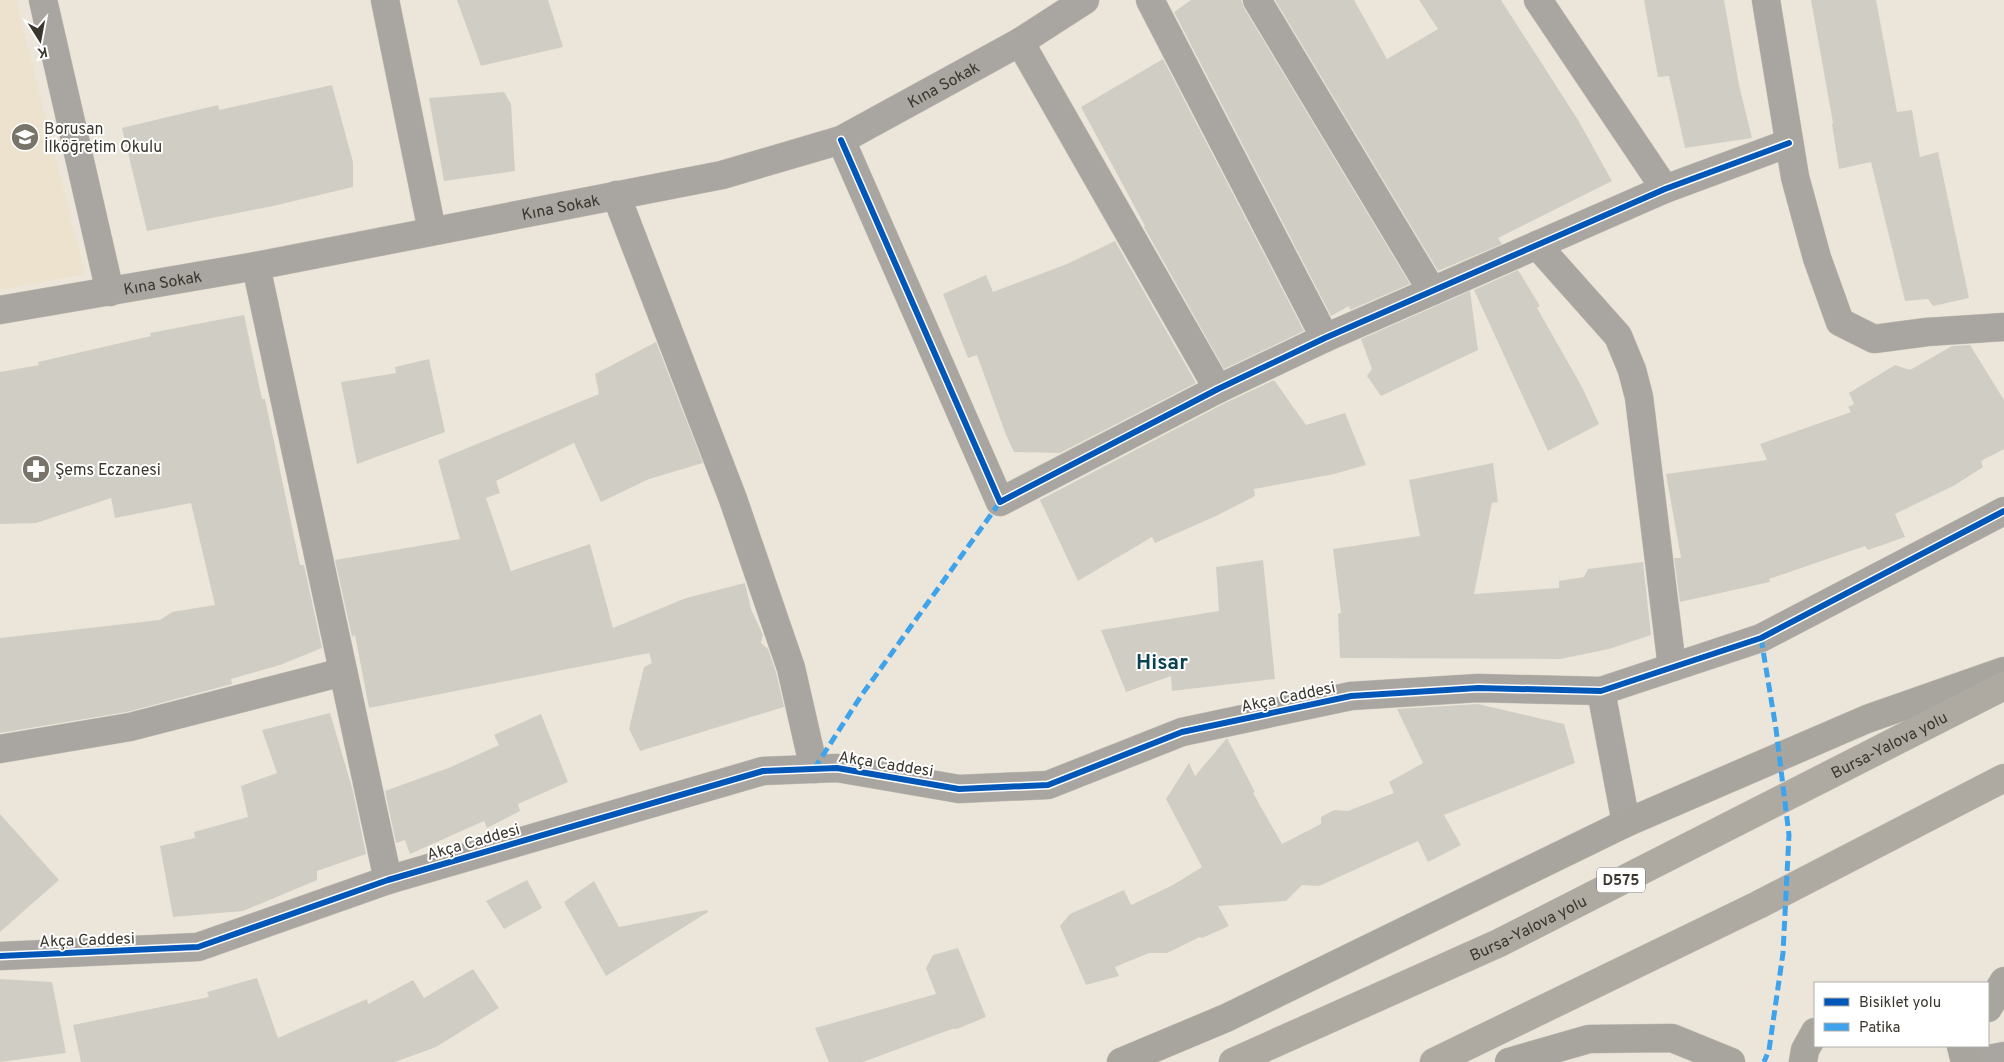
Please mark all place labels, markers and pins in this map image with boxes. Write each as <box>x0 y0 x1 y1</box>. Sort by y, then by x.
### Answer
place label: Borusan İlköğretim Okulu <box>44 120 162 158</box>
school or university icon: Borusan İlköğretim Okulu <box>10 122 40 152</box>
pharmacy icon: Şems Eczanesi <box>21 454 51 484</box>
place label: Şems Eczanesi <box>55 461 161 481</box>

